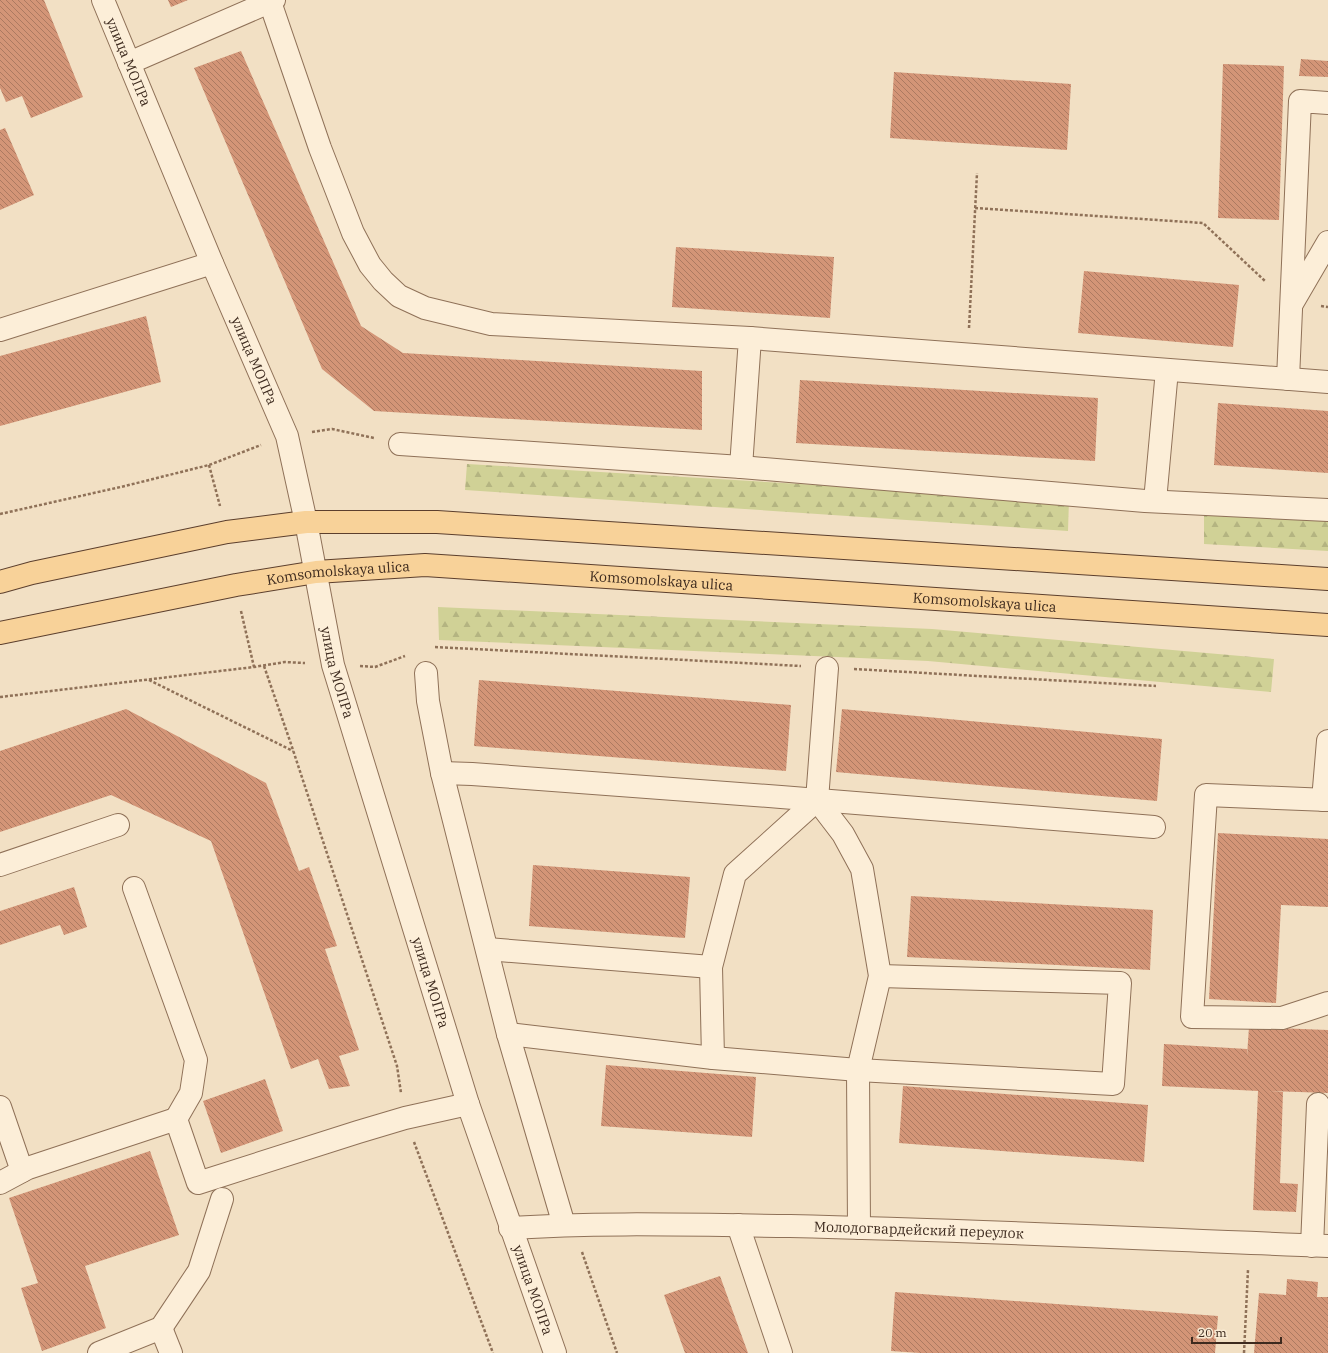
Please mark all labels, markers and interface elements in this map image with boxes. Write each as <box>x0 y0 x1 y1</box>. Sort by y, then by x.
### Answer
street label: улица МОПРа <box>102 15 155 109</box>
street label: улица МОПРа <box>227 314 281 408</box>
street label: Komsomolskaya ulica <box>265 557 411 589</box>
street label: Komsomolskaya ulica <box>589 567 734 594</box>
street label: Komsomolskaya ulica <box>912 588 1057 616</box>
street label: улица МОПРа <box>317 625 358 721</box>
street label: улица МОПРа <box>408 935 453 1031</box>
street label: Молодогвардейский переулок <box>814 1218 1024 1242</box>
street label: улица МОПРа <box>509 1242 557 1338</box>
scale bar <box>1192 1319 1281 1345</box>
text: 20 m <box>1198 1325 1227 1340</box>

